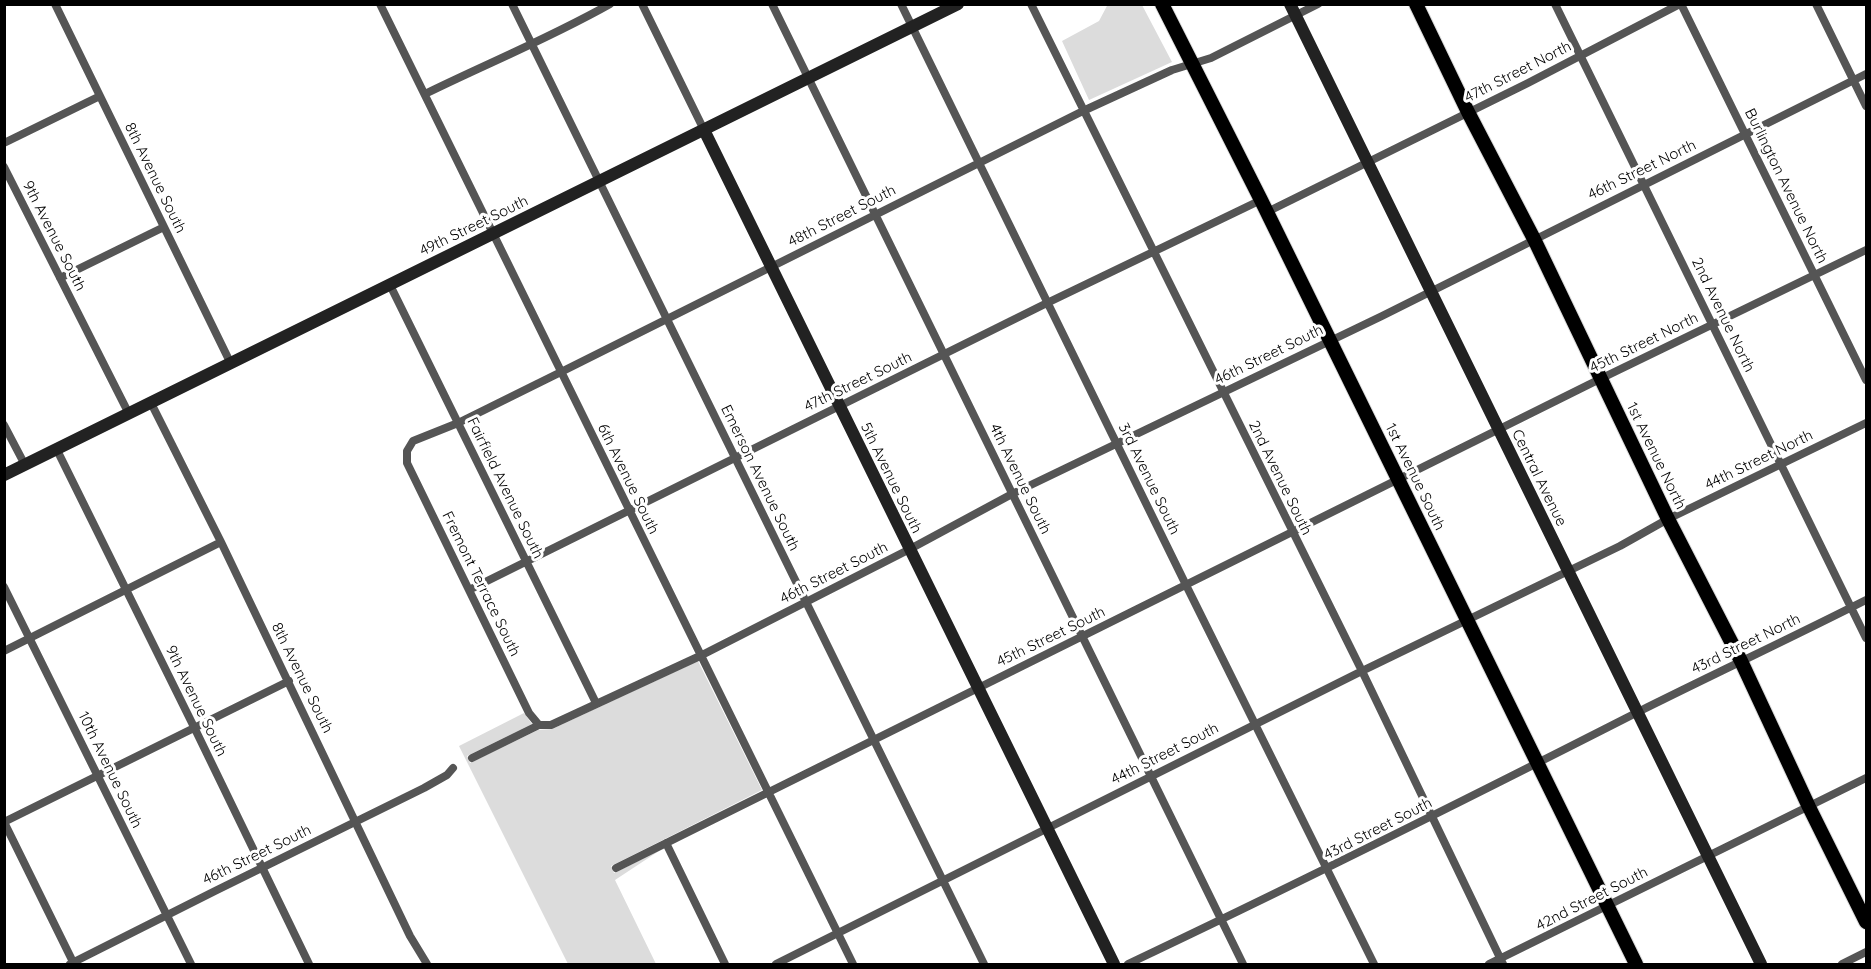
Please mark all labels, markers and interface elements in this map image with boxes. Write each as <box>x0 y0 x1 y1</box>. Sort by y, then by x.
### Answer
street label: 47th Street North <box>1462 37 1574 107</box>
street label: Burlington Avenue North <box>1741 105 1831 267</box>
street label: 8th Avenue South <box>120 120 190 236</box>
street label: 46th Street North <box>1585 136 1699 204</box>
street label: 9th Avenue South <box>18 178 90 294</box>
street label: 48th Street South <box>785 181 899 251</box>
street label: 49th Street South <box>417 192 531 260</box>
street label: 2nd Avenue North <box>1688 255 1758 375</box>
street label: 45th Street North <box>1587 309 1701 377</box>
street label: 46th Street South <box>1212 321 1326 389</box>
street label: 47th Street South <box>801 348 915 416</box>
street label: 1st Avenue North <box>1622 400 1690 512</box>
street label: Emerson Avenue South <box>717 402 803 554</box>
street label: Fairfield Avenue South <box>463 414 547 562</box>
street label: 2nd Avenue South <box>1244 418 1316 538</box>
street label: 5th Avenue South <box>856 420 926 536</box>
street label: 3rd Avenue South <box>1114 420 1184 538</box>
street label: 6th Avenue South <box>593 421 663 537</box>
street label: 4th Avenue South <box>985 421 1055 537</box>
street label: 1st Avenue South <box>1381 421 1449 533</box>
street label: 44th Street North <box>1702 426 1816 494</box>
street label: Central Avenue <box>1508 427 1570 529</box>
street label: Fremont Terrace South <box>438 509 524 659</box>
street label: 46th Street South <box>777 538 891 608</box>
street label: 45th Street South <box>994 603 1108 671</box>
street label: 43rd Street North <box>1689 610 1803 678</box>
street label: 8th Avenue South <box>267 620 337 736</box>
street label: 9th Avenue South <box>161 643 231 759</box>
street label: 10th Avenue South <box>74 709 146 831</box>
street label: 44th Street South <box>1108 719 1222 789</box>
street label: 43rd Street South <box>1321 794 1435 864</box>
street label: 46th Street South <box>200 821 314 889</box>
street label: 42nd Street South <box>1533 863 1651 935</box>

